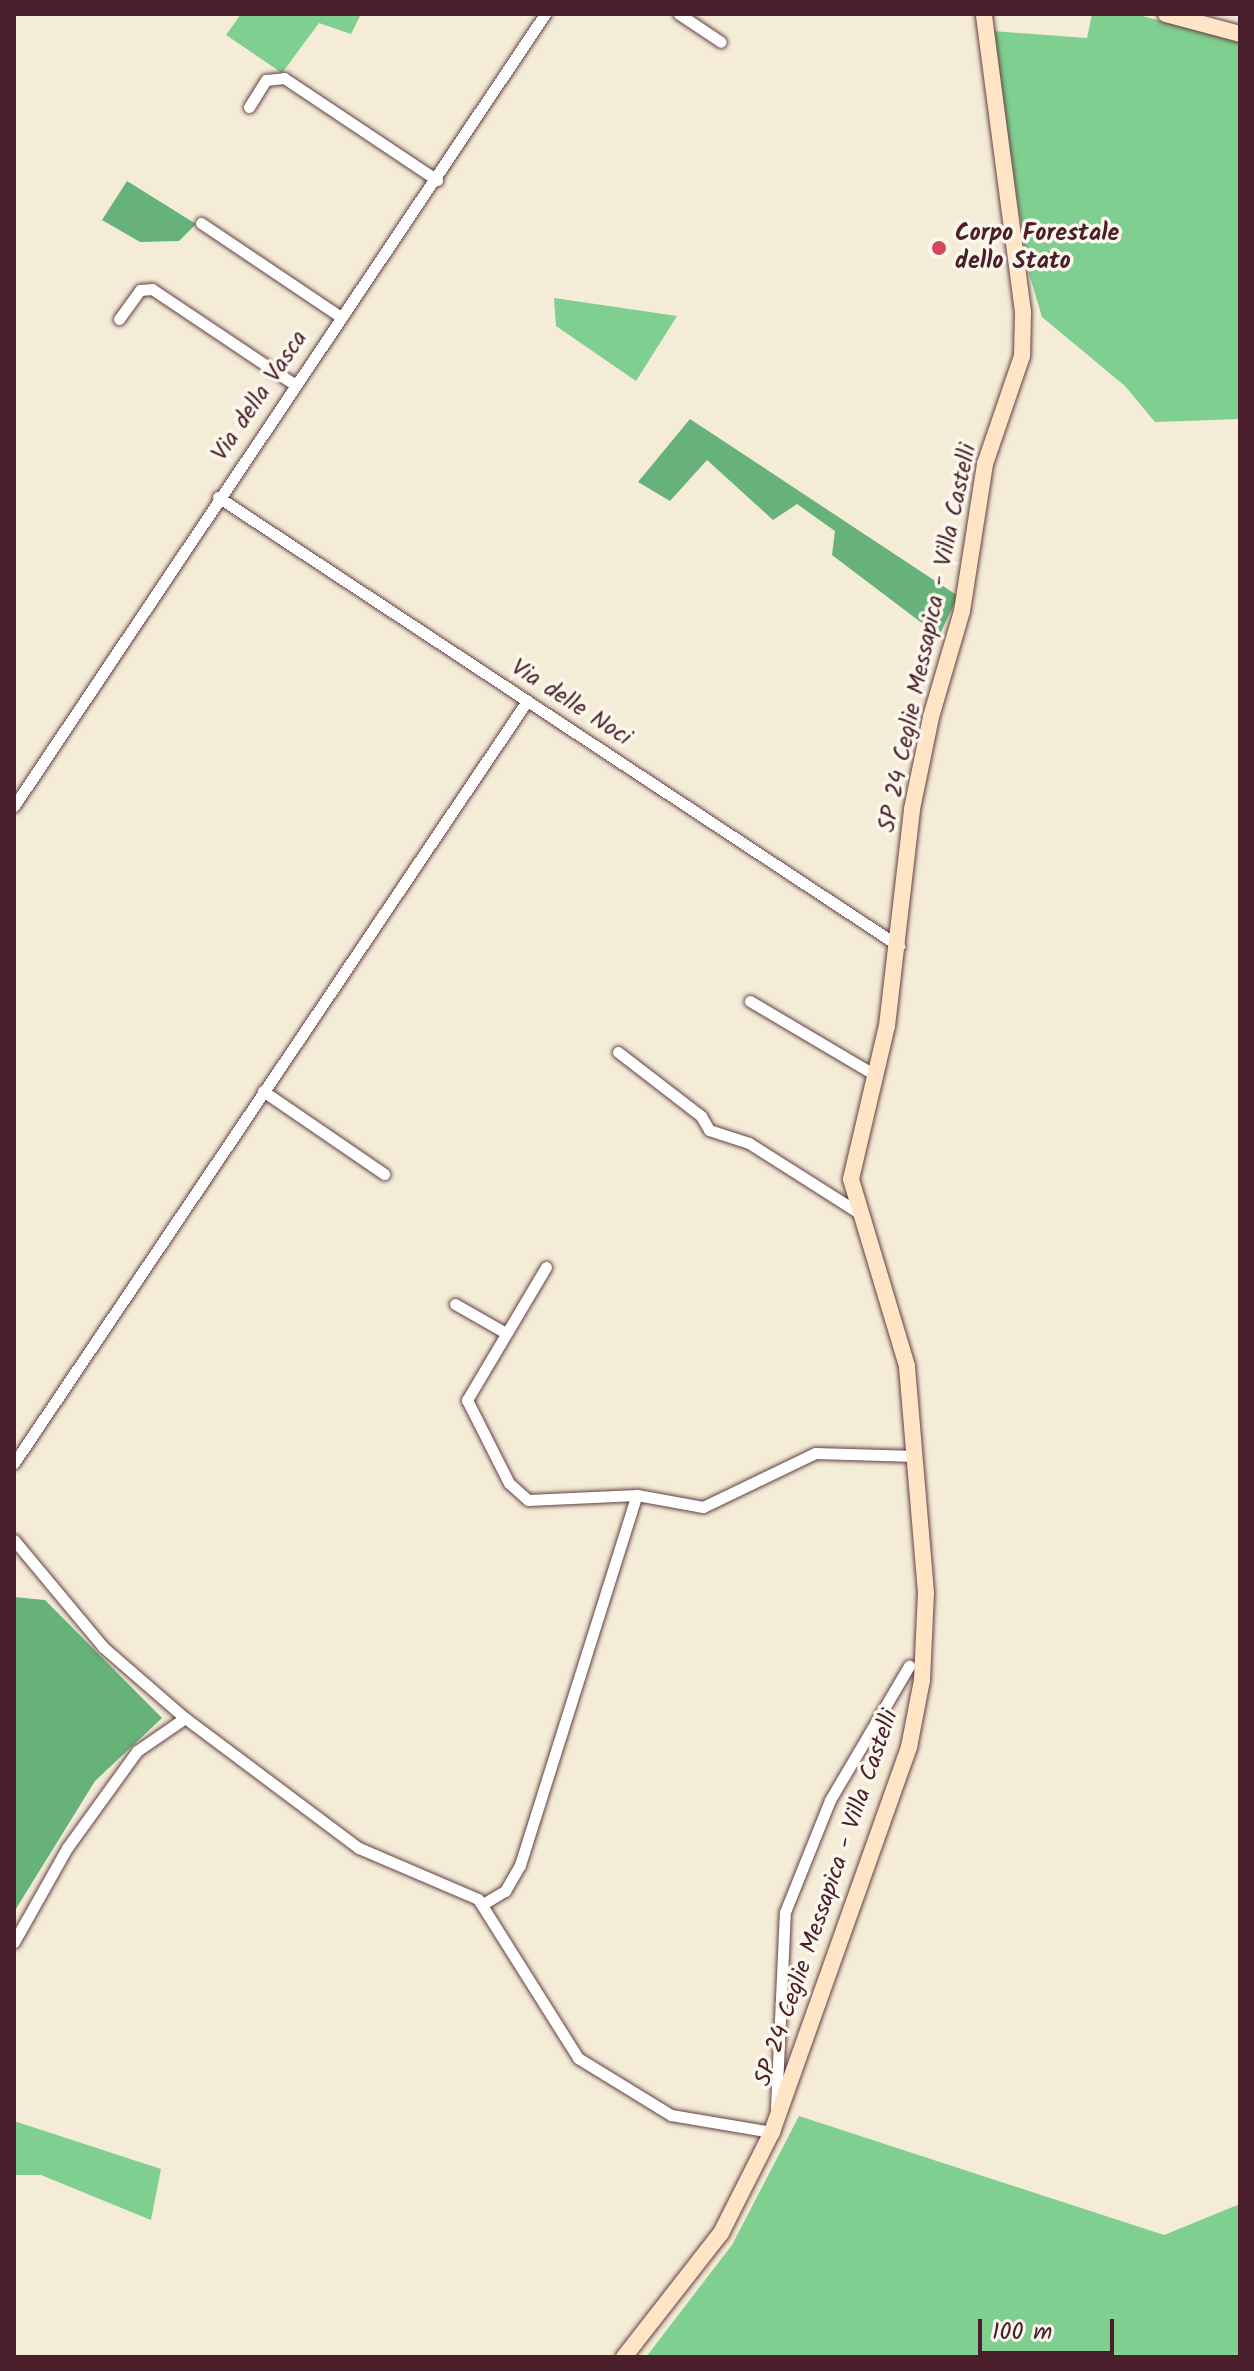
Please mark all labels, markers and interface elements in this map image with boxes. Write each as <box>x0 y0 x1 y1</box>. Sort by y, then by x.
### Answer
place label: Corpo Forestale dello Stato <box>955 220 1119 276</box>
marker: Corpo Forestale dello Stato <box>930 239 948 257</box>
street label: Via della Vasca <box>206 325 314 467</box>
street label: SP 24 Ceglie Messapica - Villa Castelli <box>873 441 983 835</box>
street label: Via delle Noci <box>505 653 637 753</box>
street label: SP 24 Ceglie Messapica - Villa Castelli <box>749 1706 905 2090</box>
scale bar <box>982 2303 1118 2353</box>
text: 100 m <box>992 2313 1052 2352</box>

